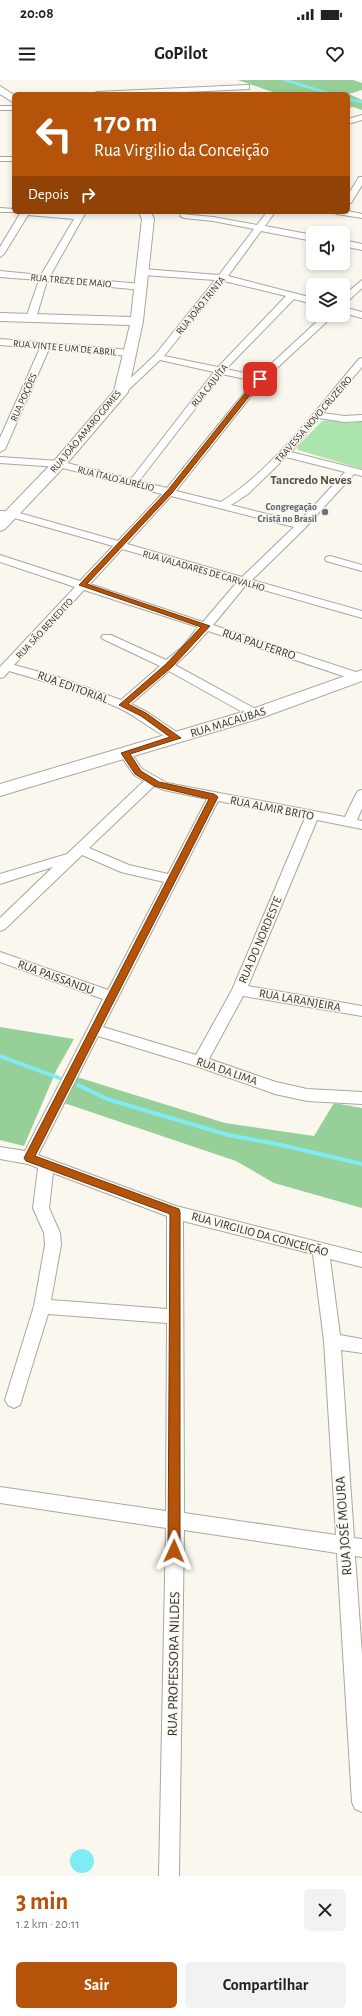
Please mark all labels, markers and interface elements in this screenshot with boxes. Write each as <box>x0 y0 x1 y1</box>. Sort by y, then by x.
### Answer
text: 20:08 <box>20 6 54 21</box>
icon: menu <box>16 43 38 65</box>
icon: heart <box>324 43 346 65</box>
text: GoPilot <box>154 45 208 63</box>
icon: left <box>28 108 80 160</box>
text: 170 m <box>94 109 158 137</box>
text: Rua Virgilio da Conceição <box>94 142 269 160</box>
icon: right <box>77 184 99 206</box>
text: Depois <box>28 187 69 202</box>
map controls <box>306 226 350 322</box>
button: sound <box>306 226 350 270</box>
street label: RUA TREZE DE MAIO <box>30 272 112 290</box>
street label: RUA JOÃO TRINTA <box>174 274 227 337</box>
button: layers <box>306 278 350 322</box>
street label: RUA VINTE E UM DE ABRIL <box>13 338 118 358</box>
street label: RUA CAJUÍTA <box>188 361 230 409</box>
pin <box>243 362 277 396</box>
icon: arrive <box>249 368 271 390</box>
street label: RUA POÇÕES <box>8 371 39 423</box>
street label: TRAVESSA NOVO CRUZEIRO <box>274 374 354 465</box>
street label: RUA JOÃO AMARO GOMES <box>48 388 123 475</box>
street label: RUA ÍTALO AURÉLIO <box>76 463 156 493</box>
district label: Tancredo Neves <box>270 474 352 487</box>
place label: Congregação Cristã no Brasil <box>258 502 317 524</box>
marker: Congregação Cristã no Brasil <box>320 507 330 517</box>
street label: RUA VALADARES DE CARVALHO <box>142 549 266 593</box>
street label: RUA SÃO BENEDITO <box>13 596 75 661</box>
street label: RUA PAU FERRO <box>221 627 298 662</box>
street label: RUA EDITORIAL <box>36 669 110 705</box>
street label: RUA MACAÚBAS <box>188 704 268 739</box>
street label: RUA ALMIR BRITO <box>229 794 315 822</box>
street label: RUA DO NORDESTE <box>236 895 284 985</box>
street label: RUA PAISSANDU <box>16 958 96 996</box>
street label: RUA LARANJEIRA <box>258 987 342 1013</box>
street label: RUA DA LIMA <box>195 1055 259 1087</box>
street label: RUA VIRGILIO DA CONCEIÇÃO <box>190 1208 331 1258</box>
street label: RUA JOSÉ MOURA <box>331 1476 354 1576</box>
position arrow <box>153 1530 195 1572</box>
street label: RUA PROFESSORA NILDES <box>166 1591 182 1737</box>
button: close <box>304 1889 346 1931</box>
text: 3 min <box>16 1890 68 1914</box>
text: 1.2 km · 20:11 <box>16 1918 80 1931</box>
button: Sair <box>16 1962 177 2008</box>
button: Compartilhar <box>185 1962 346 2008</box>

